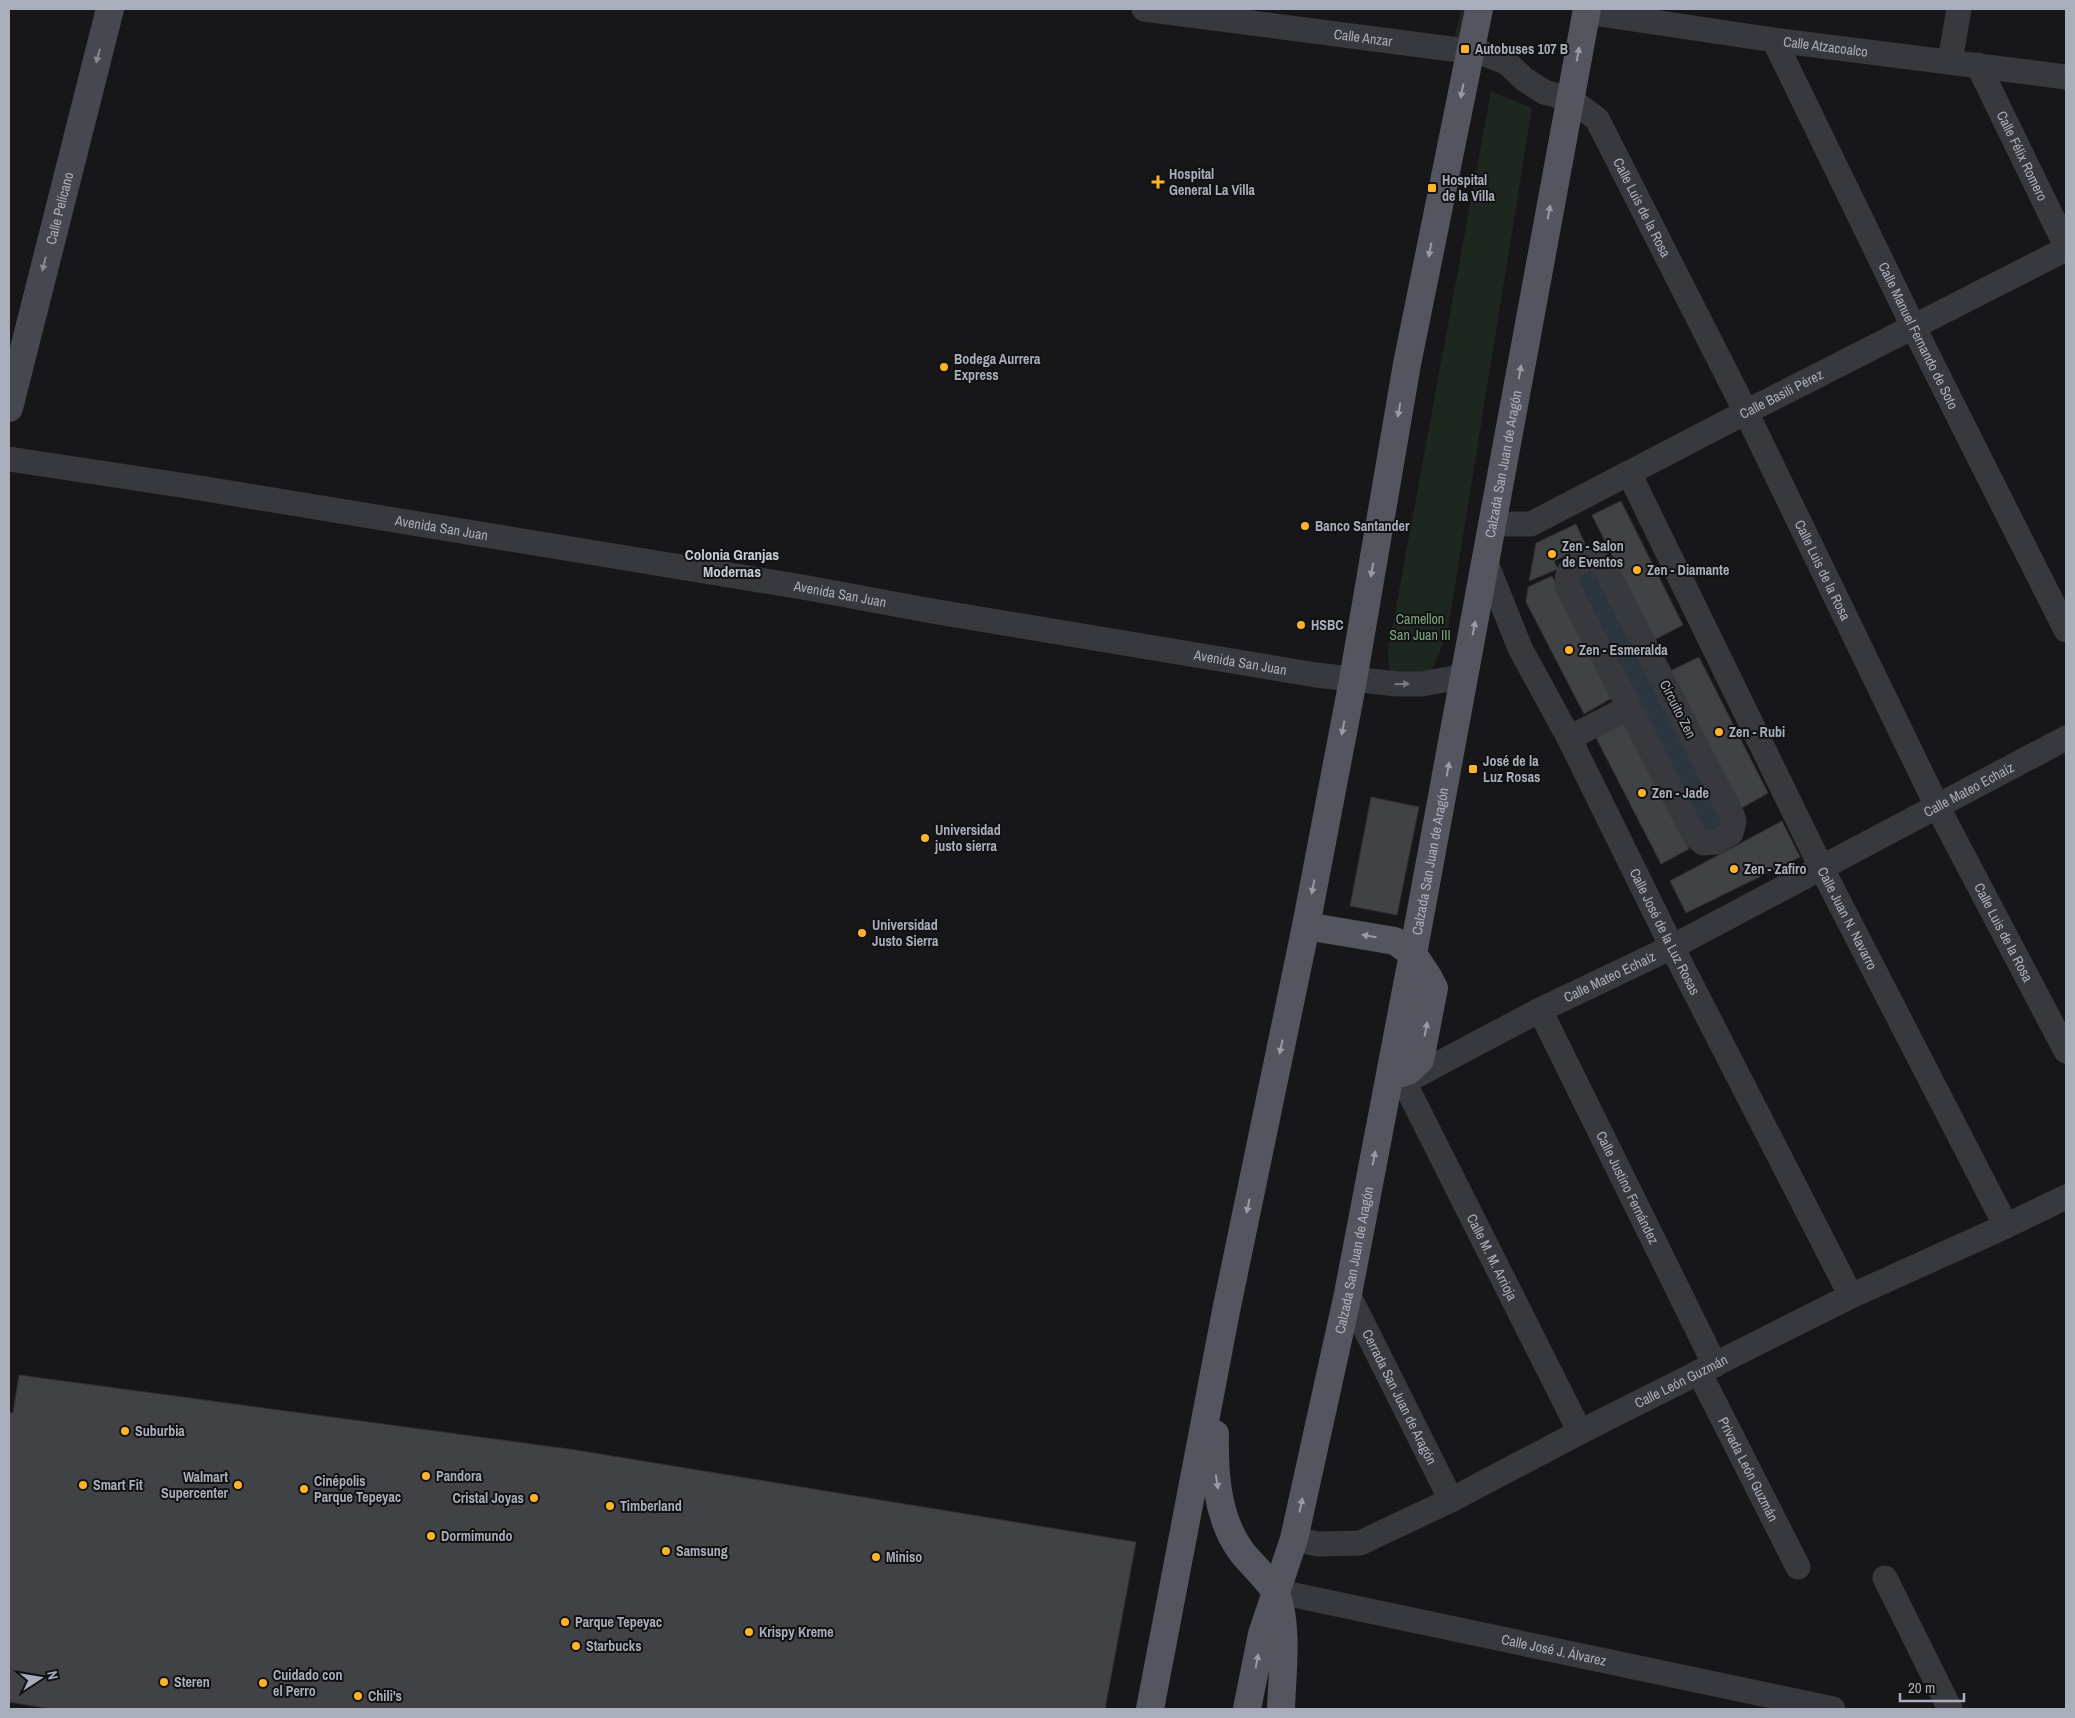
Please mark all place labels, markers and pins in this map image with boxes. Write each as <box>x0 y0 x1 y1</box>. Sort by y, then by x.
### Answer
place label: Autobuses 107 B <box>1475 40 1568 58</box>
marker: Autobuses 107 B <box>1459 43 1471 55</box>
place label: Hospital General La Villa <box>1169 165 1256 199</box>
place label: Hospital de la Villa <box>1442 171 1495 205</box>
marker: Hospital General La Villa <box>1151 175 1165 189</box>
marker: Hospital de la Villa <box>1426 182 1438 194</box>
place label: Bodega Aurrera Express <box>954 350 1041 384</box>
marker: Bodega Aurrera Express <box>938 361 950 373</box>
place label: Banco Santander <box>1315 517 1410 535</box>
marker: Banco Santander <box>1299 520 1311 532</box>
place label: Zen - Salon de Eventos <box>1562 537 1624 571</box>
marker: Zen - Salon de Eventos <box>1546 548 1558 560</box>
place label: Zen - Diamante <box>1647 561 1729 579</box>
marker: Zen - Diamante <box>1631 564 1643 576</box>
place label: HSBC <box>1311 616 1344 634</box>
marker: HSBC <box>1295 619 1307 631</box>
place label: Zen - Esmeralda <box>1579 641 1668 659</box>
marker: Zen - Esmeralda <box>1563 644 1575 656</box>
place label: Zen - Rubi <box>1729 723 1785 741</box>
marker: Zen - Rubi <box>1713 726 1725 738</box>
place label: José de la Luz Rosas <box>1483 752 1540 786</box>
marker: José de la Luz Rosas <box>1467 763 1479 775</box>
place label: Zen - Jade <box>1652 784 1709 802</box>
marker: Zen - Jade <box>1636 787 1648 799</box>
place label: Universidad justo sierra <box>934 821 1001 855</box>
marker: Universidad justo sierra <box>919 832 931 844</box>
place label: Zen - Zafiro <box>1744 860 1807 878</box>
marker: Zen - Zafiro <box>1728 863 1740 875</box>
place label: Universidad Justo Sierra <box>872 916 939 950</box>
marker: Universidad Justo Sierra <box>856 927 868 939</box>
place label: Suburbia <box>135 1422 185 1440</box>
marker: Suburbia <box>119 1425 131 1437</box>
place label: Pandora <box>436 1467 483 1485</box>
place label: Walmart Supercenter <box>161 1468 229 1502</box>
marker: Pandora <box>420 1470 432 1482</box>
place label: Cinépolis Parque Tepeyac <box>314 1472 401 1506</box>
place label: Smart Fit <box>93 1476 143 1494</box>
marker: Smart Fit <box>77 1479 89 1491</box>
marker: Walmart Supercenter <box>232 1479 244 1491</box>
marker: Cinépolis Parque Tepeyac <box>298 1483 310 1495</box>
place label: Cristal Joyas <box>453 1489 524 1507</box>
marker: Cristal Joyas <box>528 1492 540 1504</box>
place label: Timberland <box>620 1497 682 1515</box>
marker: Timberland <box>604 1500 616 1512</box>
place label: Dormimundo <box>441 1527 512 1545</box>
marker: Dormimundo <box>425 1530 437 1542</box>
place label: Samsung <box>676 1542 728 1560</box>
marker: Samsung <box>660 1545 672 1557</box>
place label: Miniso <box>886 1548 922 1566</box>
marker: Miniso <box>870 1551 882 1563</box>
place label: Parque Tepeyac <box>575 1613 662 1631</box>
marker: Parque Tepeyac <box>559 1616 571 1628</box>
place label: Krispy Kreme <box>759 1623 834 1641</box>
marker: Krispy Kreme <box>743 1626 755 1638</box>
place label: Starbucks <box>586 1637 642 1655</box>
marker: Starbucks <box>570 1640 582 1652</box>
place label: Cuidado con el Perro <box>273 1666 343 1700</box>
place label: Steren <box>174 1673 210 1691</box>
marker: Steren <box>158 1676 170 1688</box>
marker: Cuidado con el Perro <box>257 1677 269 1689</box>
place label: Chili's <box>368 1687 402 1705</box>
marker: Chili's <box>352 1690 364 1702</box>

